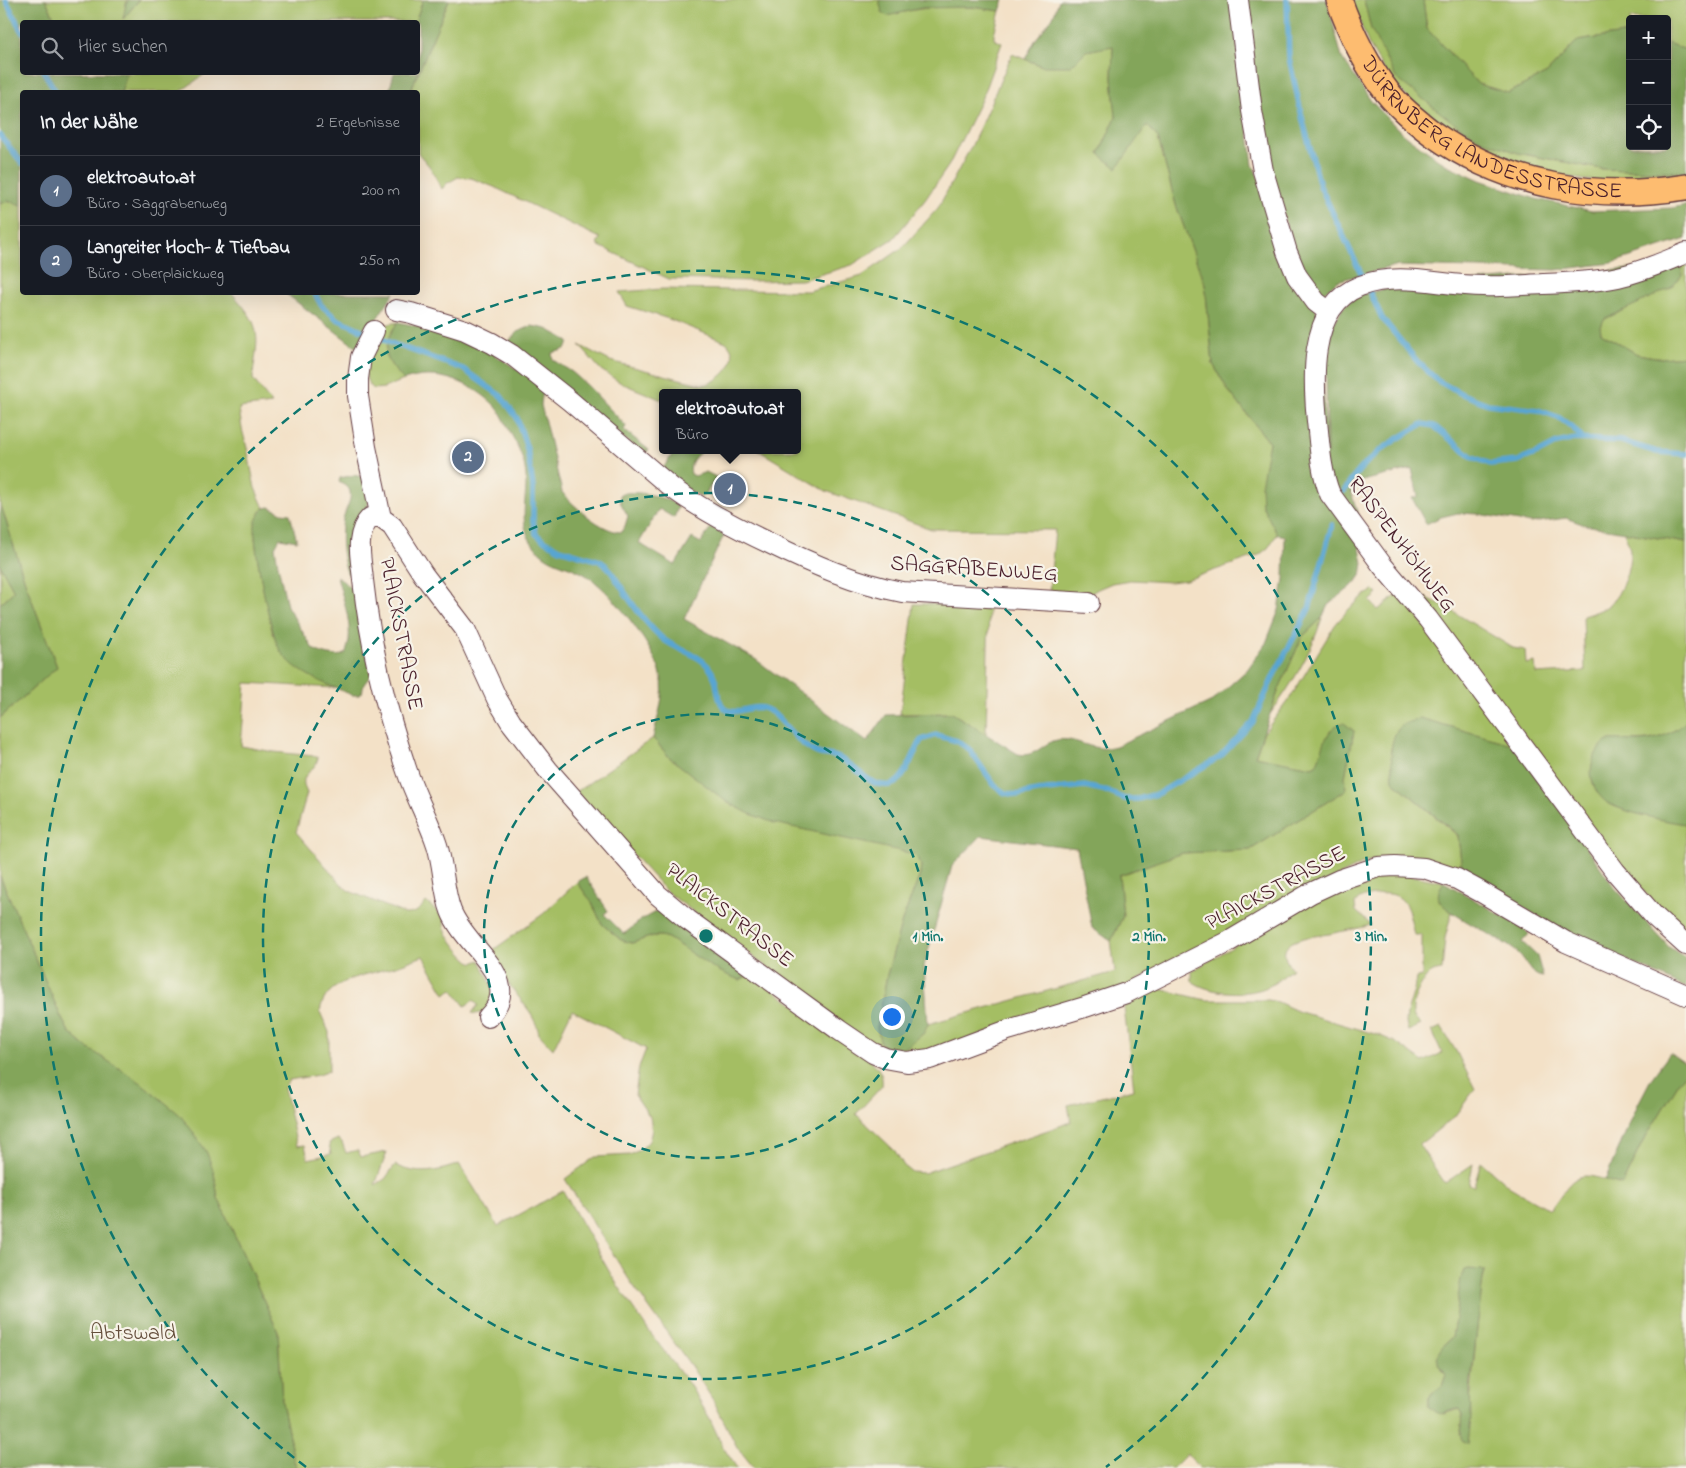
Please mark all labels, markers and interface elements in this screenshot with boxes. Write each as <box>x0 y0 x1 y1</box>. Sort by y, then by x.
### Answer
map controls <box>1626 15 1671 150</box>
button: + <box>1626 15 1671 60</box>
search box <box>20 20 420 75</box>
icon: search <box>38 34 66 62</box>
text: Hier suchen <box>78 34 167 61</box>
street label: DÜRRNBERG LANDESSTRASSE <box>1351 50 1622 208</box>
button: − <box>1626 60 1671 105</box>
button: locate <box>1626 105 1671 150</box>
text: In der Nähe <box>40 108 138 138</box>
text: 2 Ergebnisse <box>316 111 400 135</box>
text: elektroauto.at <box>87 165 196 192</box>
text: 1 <box>53 179 59 203</box>
text: 200 m <box>362 179 400 203</box>
text: Büro · Saggrabenweg <box>87 192 227 216</box>
text: Langreiter Hoch- & Tiefbau <box>87 235 290 262</box>
text: 2 <box>52 249 60 273</box>
text: 250 m <box>360 249 400 273</box>
text: Büro · Oberplaickweg <box>87 262 224 286</box>
popup <box>659 389 801 454</box>
text: elektroauto.at <box>676 396 784 423</box>
text: Büro <box>676 423 709 447</box>
pin: 2 <box>452 438 484 476</box>
pin: 1 <box>714 470 746 508</box>
street label: RASPENHÖHWEG <box>1339 470 1463 620</box>
street label: SAGGRABENWEG <box>889 548 1059 592</box>
street label: PLAICKSTRASSE <box>370 555 430 713</box>
street label: PLAICKSTRASSE <box>1200 838 1352 940</box>
street label: PLAICKSTRASSE <box>658 856 800 976</box>
text: 1 Min. <box>913 926 943 948</box>
text: 2 Min. <box>1131 926 1166 948</box>
text: 3 Min. <box>1354 926 1387 948</box>
centre of rings <box>697 927 715 945</box>
your location <box>879 1004 905 1030</box>
park label: Abtswald <box>90 1318 176 1350</box>

